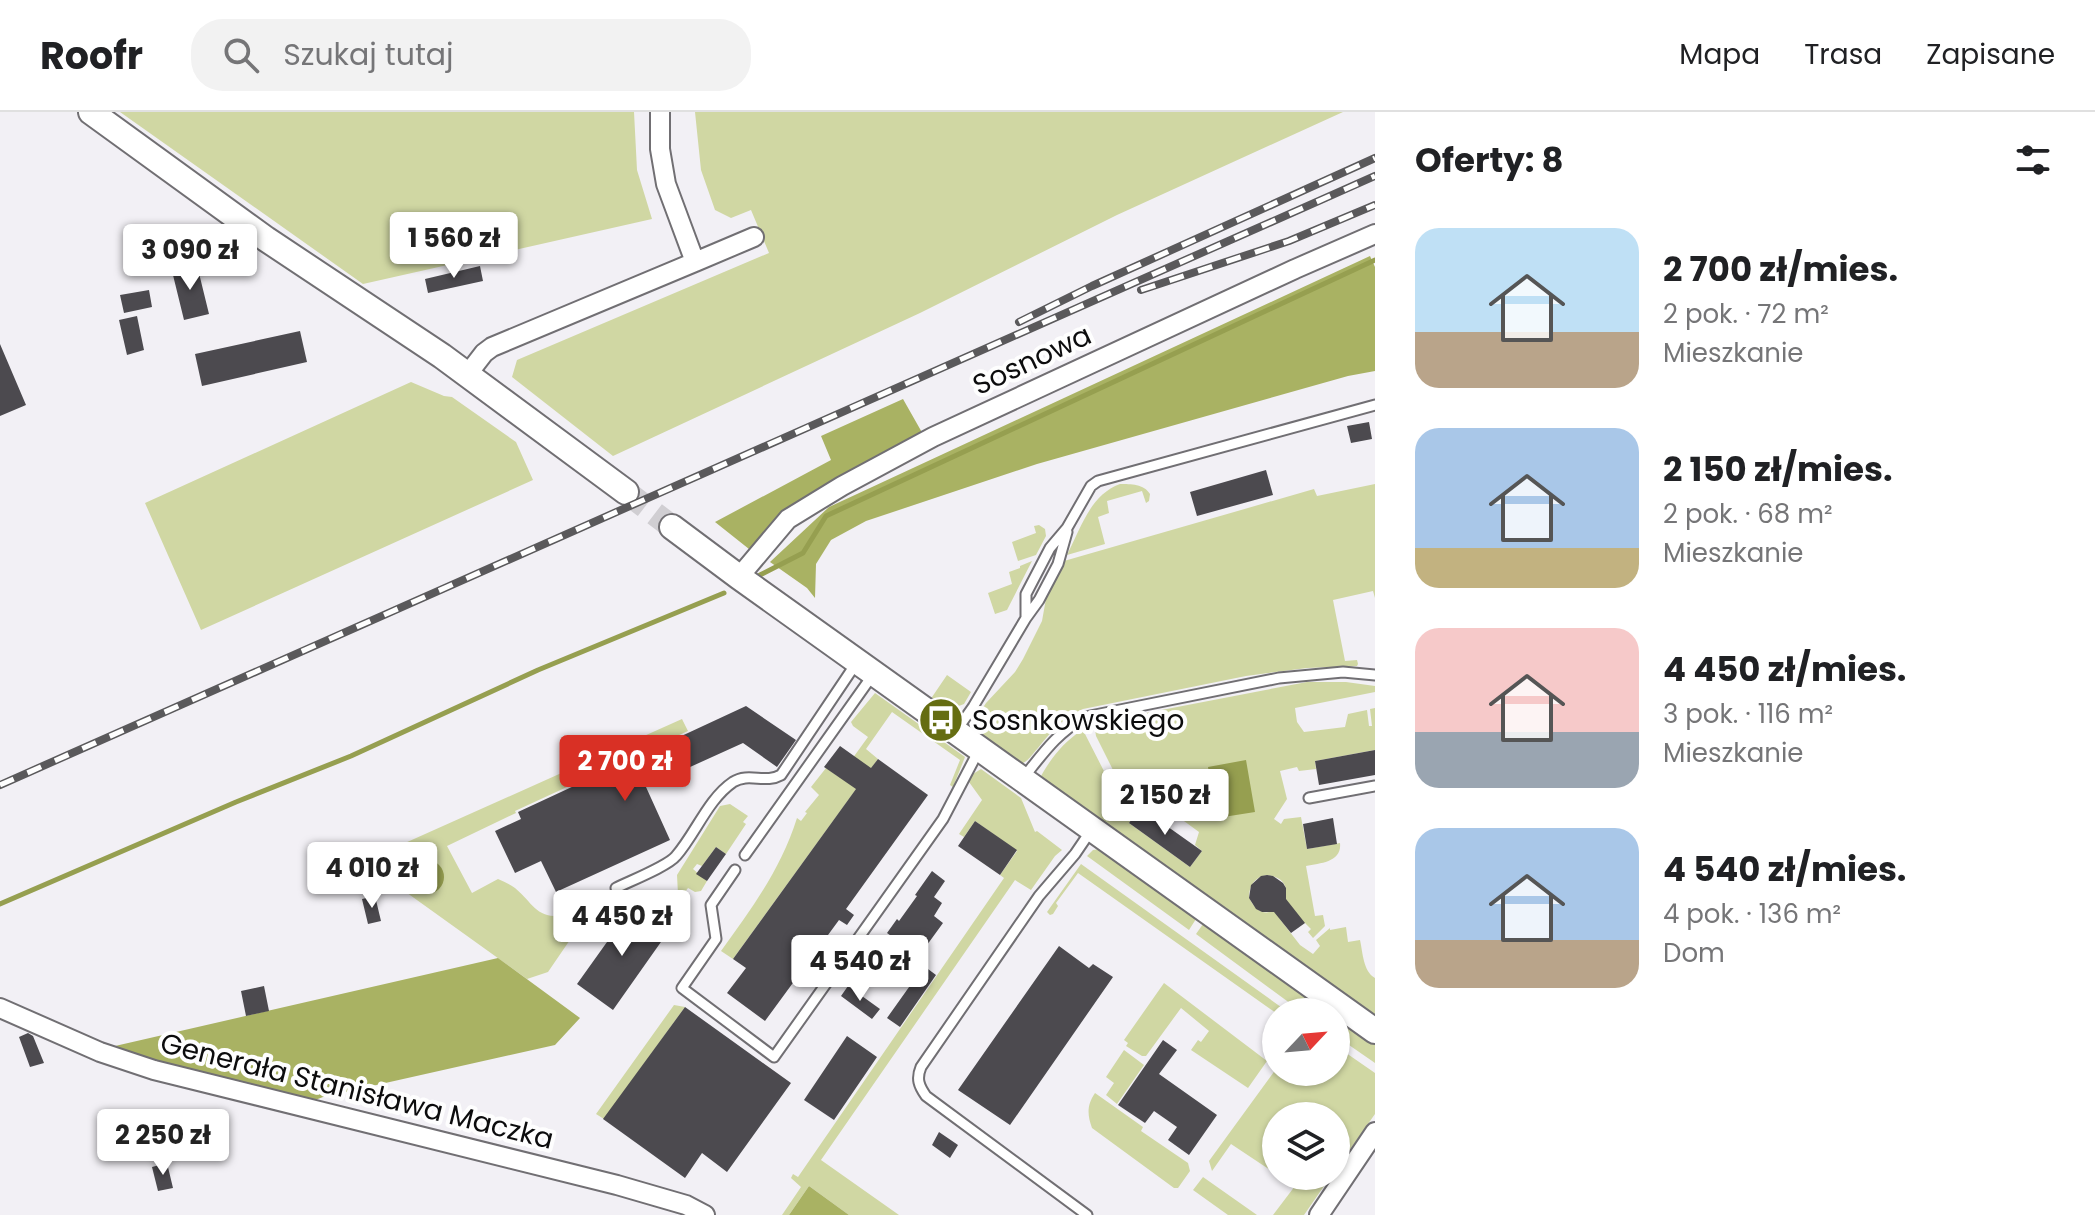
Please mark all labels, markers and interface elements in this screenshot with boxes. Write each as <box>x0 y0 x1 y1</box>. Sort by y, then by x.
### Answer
search box <box>191 19 751 91</box>
text: Roofr <box>40 29 143 82</box>
icon: search <box>219 33 263 77</box>
text: Szukaj tutaj <box>283 33 454 76</box>
text: Mapa <box>1679 35 1760 74</box>
text: Trasa <box>1804 35 1882 74</box>
text: Zapisane <box>1926 35 2055 74</box>
text: Oferty: 8 <box>1415 136 1564 184</box>
icon: filters <box>2011 138 2055 182</box>
pin: 1 560 zł <box>371 212 537 280</box>
text: 1 560 zł <box>408 220 500 256</box>
pin: 3 090 zł <box>107 224 273 292</box>
text: 3 090 zł <box>141 232 239 268</box>
text: 2 700 zł/mies. <box>1663 245 1898 293</box>
icon: home <box>1479 260 1575 356</box>
text: 2 pok. · 72 m² <box>1663 296 1829 332</box>
street label: Sosnowa <box>966 316 1098 404</box>
text: Mieszkanie <box>1663 335 1803 371</box>
text: 2 150 zł/mies. <box>1663 445 1893 493</box>
icon: home <box>1479 460 1575 556</box>
text: 2 pok. · 68 m² <box>1663 496 1833 532</box>
text: Mieszkanie <box>1663 535 1803 571</box>
text: 4 450 zł/mies. <box>1663 645 1906 693</box>
icon: home <box>1479 660 1575 756</box>
bus stop icon: Sosnkowskiego <box>917 696 965 744</box>
text: 3 pok. · 116 m² <box>1663 696 1833 732</box>
place label: Sosnkowskiego <box>972 701 1184 740</box>
pin: 2 700 zł <box>542 735 708 803</box>
text: Mieszkanie <box>1663 735 1803 771</box>
text: 2 700 zł <box>578 743 672 779</box>
pin: 2 150 zł <box>1082 769 1248 837</box>
text: 2 150 zł <box>1120 777 1210 813</box>
pin: 4 010 zł <box>289 842 455 910</box>
text: 4 540 zł/mies. <box>1663 845 1906 893</box>
text: 4 010 zł <box>325 850 419 886</box>
icon: home <box>1479 860 1575 956</box>
pin: 4 450 zł <box>539 890 705 958</box>
text: 4 pok. · 136 m² <box>1663 896 1841 932</box>
text: 4 450 zł <box>571 898 673 934</box>
pin: 4 540 zł <box>777 935 943 1003</box>
text: Dom <box>1663 935 1725 971</box>
text: 4 540 zł <box>809 943 911 979</box>
north arrow <box>1262 998 1350 1086</box>
map controls <box>1262 998 1350 1190</box>
street label: Generała Stanisława Maczka <box>156 1023 558 1159</box>
button: layers <box>1262 1102 1350 1190</box>
pin: 2 250 zł <box>80 1109 246 1177</box>
text: 2 250 zł <box>115 1117 211 1153</box>

